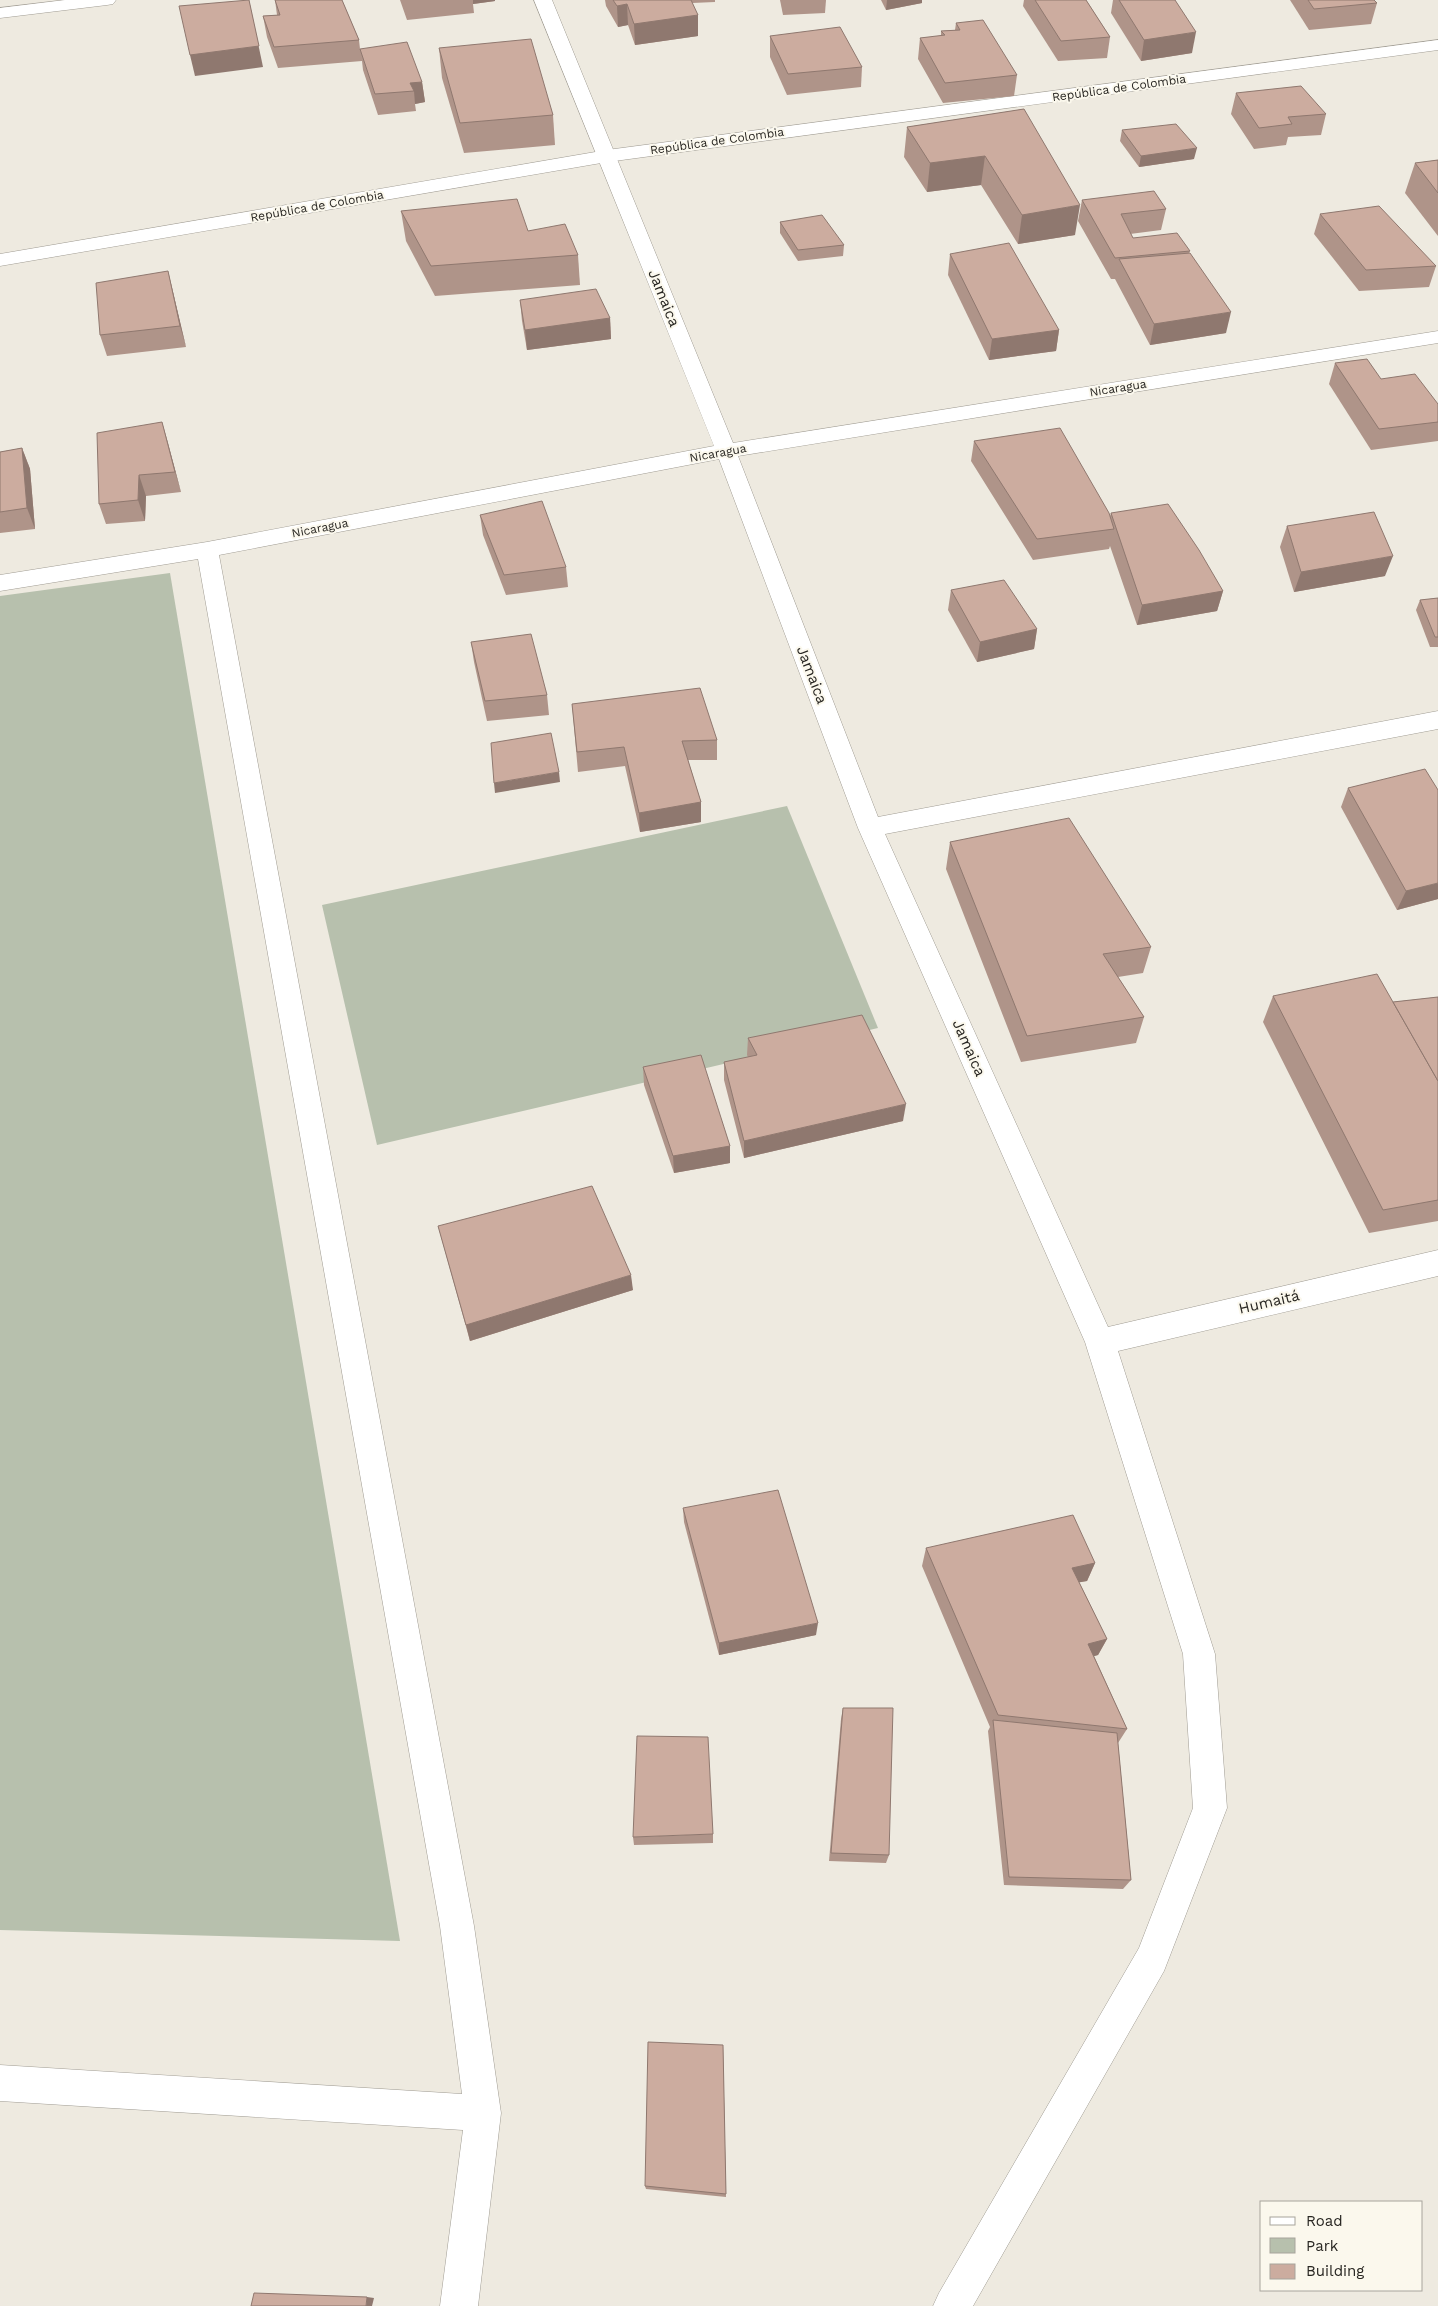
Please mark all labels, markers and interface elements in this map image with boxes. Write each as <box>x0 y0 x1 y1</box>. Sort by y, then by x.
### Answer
street label: República de Colombia <box>1051 72 1187 104</box>
street label: República de Colombia <box>649 125 785 157</box>
street label: República de Colombia <box>249 187 385 225</box>
street label: Jamaica <box>644 267 684 330</box>
street label: Nicaragua <box>1088 377 1148 399</box>
street label: Nicaragua <box>688 441 748 465</box>
street label: Nicaragua <box>290 516 350 540</box>
street label: Jamaica <box>793 644 831 707</box>
street label: Jamaica <box>948 1017 990 1080</box>
street label: Humaitá <box>1237 1286 1302 1318</box>
legend <box>1260 2201 1423 2291</box>
text: Road <box>1306 2212 1343 2230</box>
text: Park <box>1306 2237 1339 2255</box>
text: Building <box>1306 2262 1364 2280</box>

